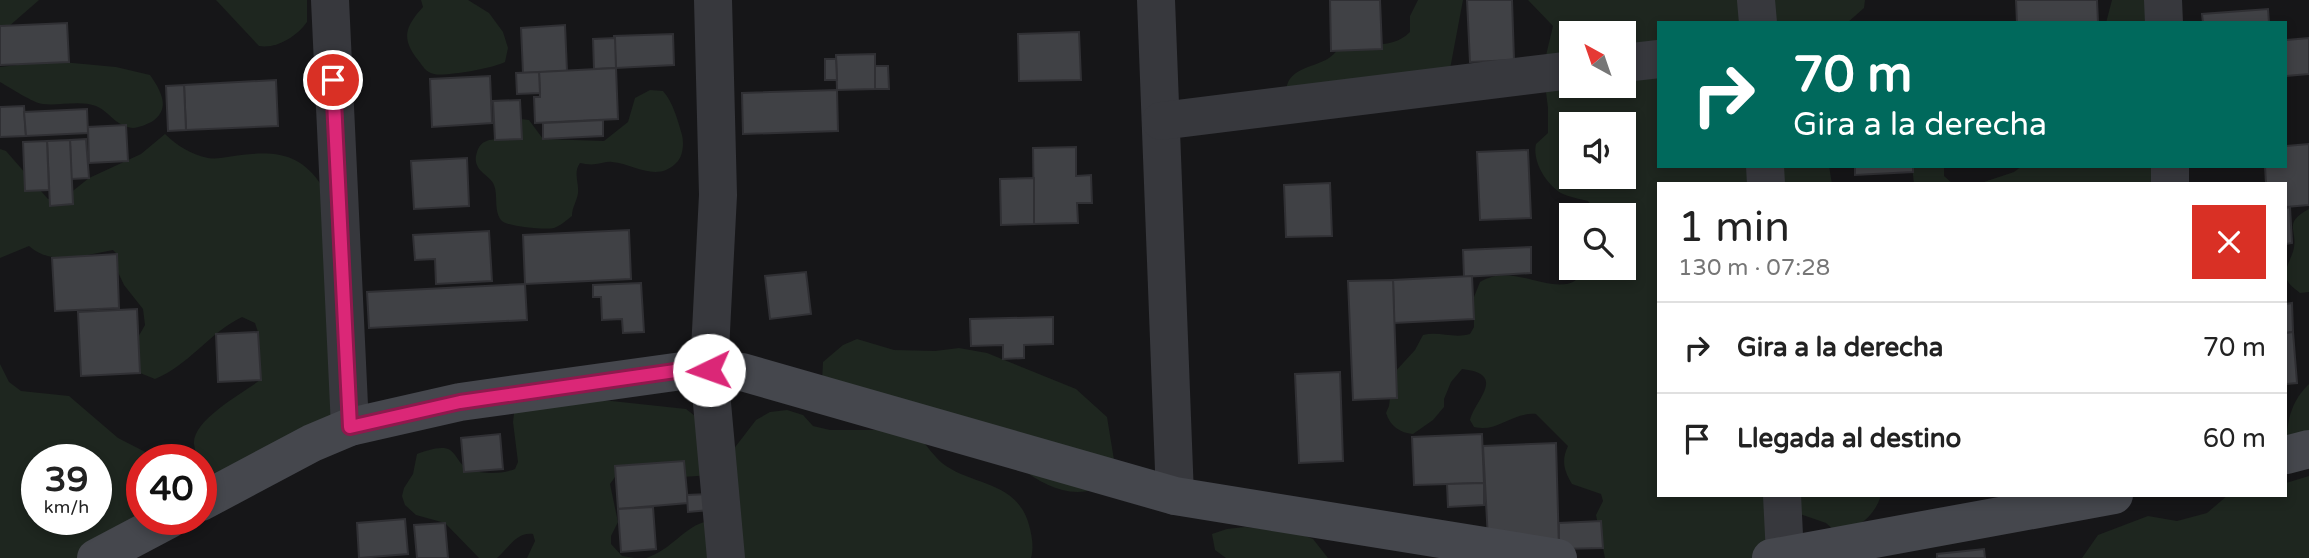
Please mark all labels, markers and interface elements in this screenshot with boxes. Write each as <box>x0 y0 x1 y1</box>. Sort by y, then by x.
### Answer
north arrow <box>1559 21 1636 98</box>
map controls <box>1559 21 1636 280</box>
text: 70 m <box>1793 46 1912 105</box>
icon: right <box>1678 49 1769 140</box>
pin <box>303 50 363 110</box>
icon: arrive <box>314 61 352 99</box>
text: Gira a la derecha <box>1793 106 2047 144</box>
button: sound <box>1559 112 1636 189</box>
text: 1 min <box>1678 202 1790 253</box>
button: search <box>1559 203 1636 280</box>
button: close <box>2192 205 2266 279</box>
text: 130 m · 07:28 <box>1678 254 1830 282</box>
icon: right <box>1678 329 1716 367</box>
text: Gira a la derecha <box>1737 332 1943 363</box>
text: 70 m <box>2203 332 2266 363</box>
position arrow <box>672 333 746 407</box>
icon: arrive <box>1678 420 1716 458</box>
text: Llegada al destino <box>1737 423 1961 454</box>
text: 60 m <box>2203 423 2266 454</box>
speed limit sign: 40 <box>126 444 217 535</box>
text: 39 <box>45 459 88 501</box>
text: km/h <box>44 496 89 518</box>

